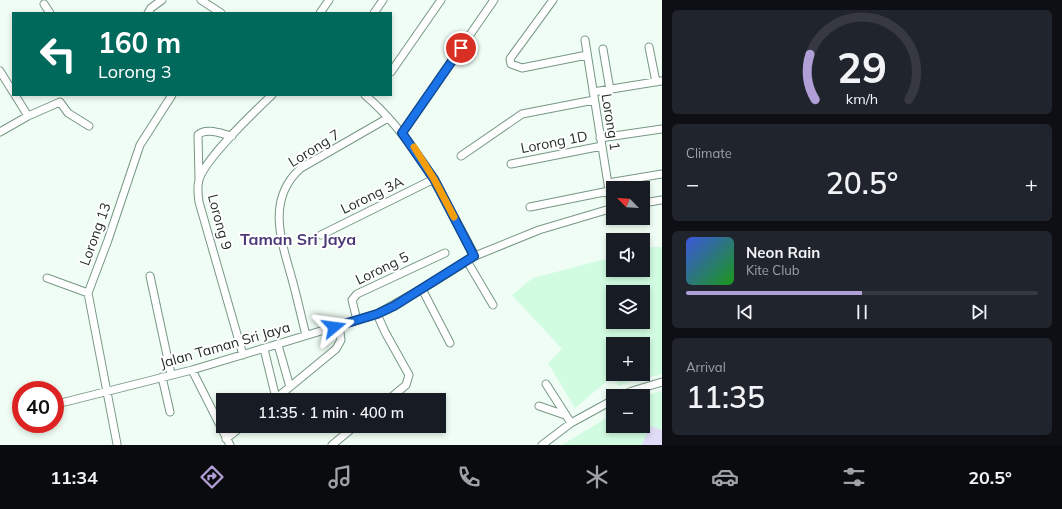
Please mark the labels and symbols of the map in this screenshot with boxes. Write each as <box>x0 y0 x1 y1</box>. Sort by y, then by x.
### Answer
pin <box>444 31 478 65</box>
street label: Lorong 1 <box>598 92 624 152</box>
street label: Lorong 7 <box>285 125 343 171</box>
street label: Lorong 1D <box>519 127 589 157</box>
street label: Lorong 3A <box>338 172 407 218</box>
north arrow <box>606 181 650 225</box>
street label: Lorong 9 <box>204 192 236 252</box>
street label: Lorong 13 <box>75 200 115 268</box>
district label: Taman Sri Jaya <box>240 229 356 249</box>
street label: Lorong 5 <box>352 247 412 289</box>
position arrow <box>313 306 355 348</box>
street label: Jalan Taman Sri Jaya <box>158 318 292 372</box>
speed limit sign: 40 <box>12 381 64 433</box>

